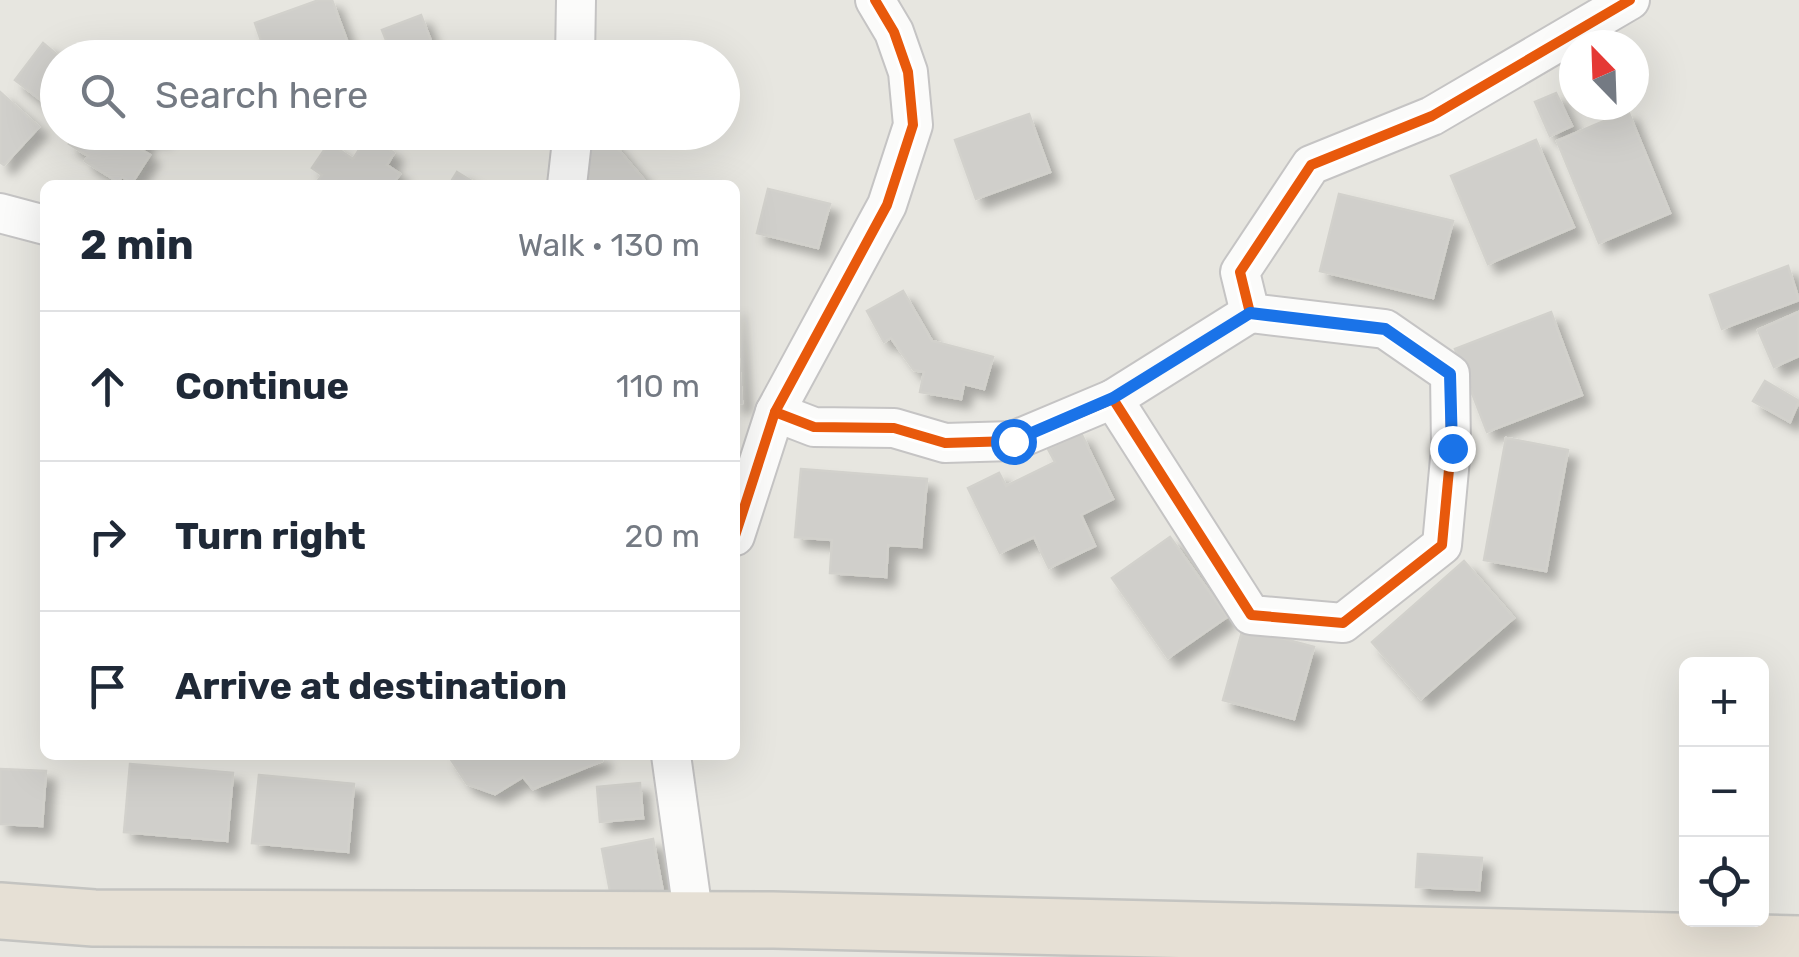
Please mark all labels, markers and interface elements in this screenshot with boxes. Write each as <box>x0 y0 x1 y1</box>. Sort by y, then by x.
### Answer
north arrow <box>1559 30 1649 120</box>
search box <box>40 40 740 150</box>
icon: search <box>75 68 130 123</box>
text: Search here <box>155 72 368 118</box>
text: 2 min <box>80 220 194 270</box>
text: Walk · 130 m <box>518 226 700 264</box>
icon: ahead <box>80 359 135 414</box>
text: Continue <box>175 363 349 409</box>
text: 110 m <box>616 367 700 405</box>
route start <box>991 419 1037 465</box>
route end <box>1430 426 1476 472</box>
icon: right <box>80 509 135 564</box>
text: Turn right <box>175 513 366 559</box>
text: 20 m <box>625 517 700 555</box>
map controls <box>1679 657 1769 927</box>
button: + <box>1679 657 1769 747</box>
icon: arrive <box>80 659 135 714</box>
text: Arrive at destination <box>175 663 567 709</box>
button: − <box>1679 747 1769 837</box>
button: locate <box>1679 837 1769 927</box>

